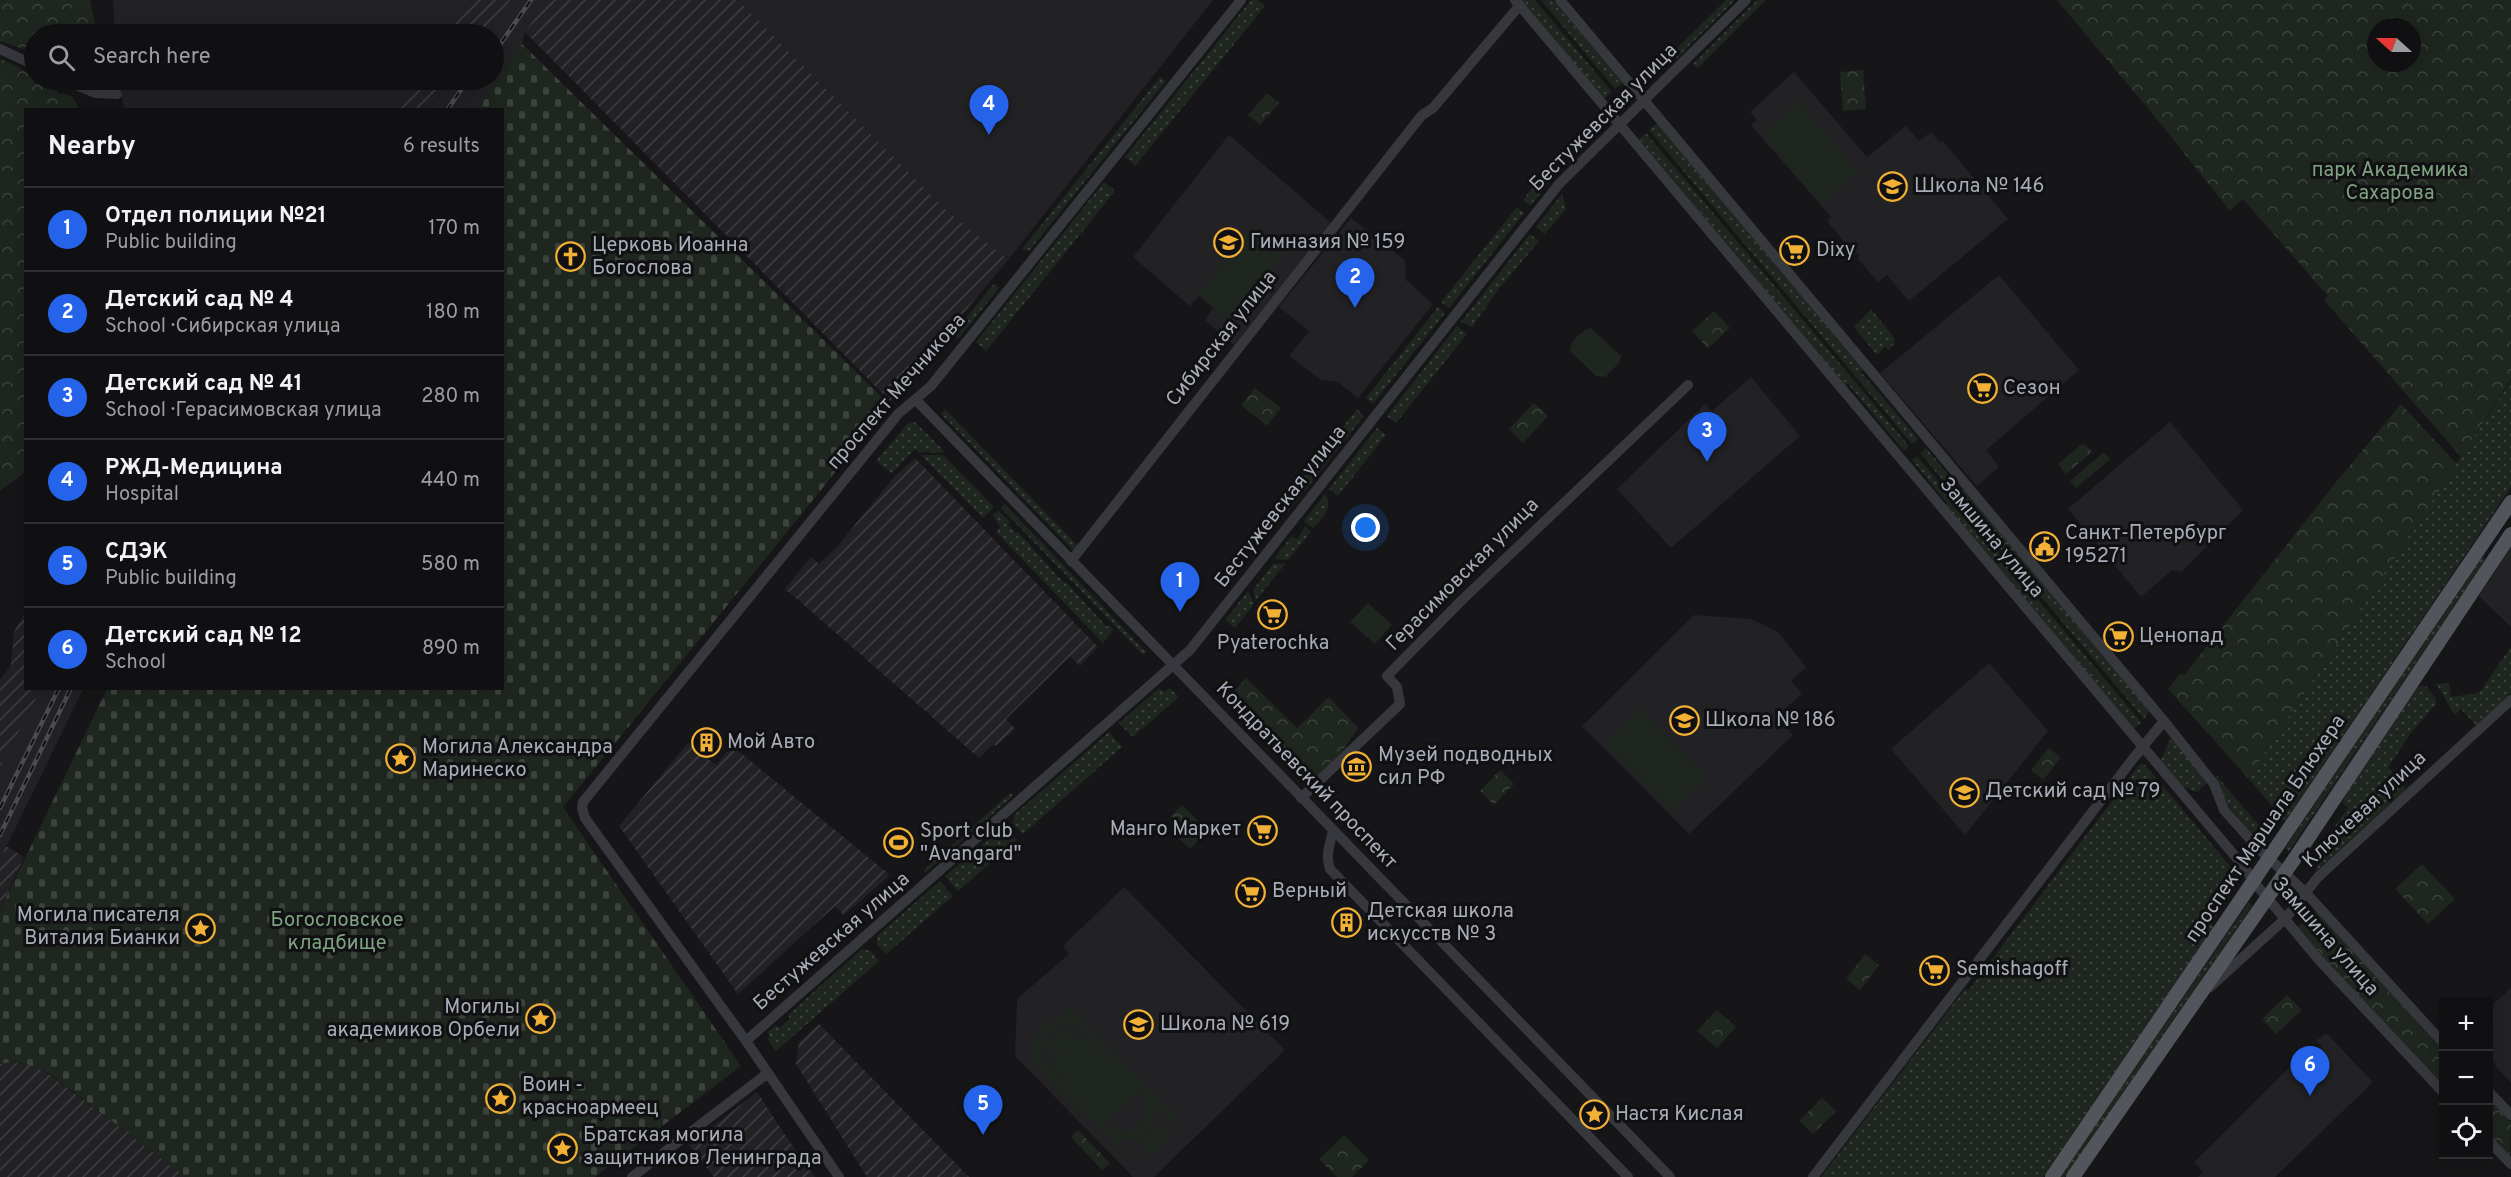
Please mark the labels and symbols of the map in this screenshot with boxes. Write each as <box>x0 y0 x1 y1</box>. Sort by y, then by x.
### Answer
north arrow <box>2367 18 2421 72</box>
street label: Бестужевская улица <box>1524 38 1684 198</box>
pin: 4 <box>970 86 1008 135</box>
park label: парк Академика Сахарова <box>2312 158 2468 207</box>
school or university icon: Школа № 146 <box>1877 171 1909 203</box>
place label: Школа № 146 <box>1914 174 2044 200</box>
school or university icon: Гимназия № 159 <box>1213 227 1245 259</box>
place label: Гимназия № 159 <box>1250 230 1406 256</box>
place label: Церковь Иоанна Богослова <box>592 233 748 282</box>
supermarket icon: Dixy <box>1779 235 1811 267</box>
place label: Dixy <box>1816 238 1855 264</box>
church icon: Церковь Иоанна Богослова <box>555 241 587 273</box>
pin: 2 <box>1336 258 1374 308</box>
street label: Сибирская улица <box>1161 266 1283 412</box>
street label: проспект Мечникова <box>822 308 972 476</box>
supermarket icon: Сезон <box>1966 373 1998 405</box>
place label: Сезон <box>2003 376 2061 402</box>
pin: 3 <box>1688 412 1726 462</box>
street label: Бестужевская улица <box>1209 421 1353 593</box>
street label: Замшина улица <box>1933 472 2049 604</box>
street label: Герасимовская улица <box>1381 493 1545 657</box>
your location <box>1351 513 1380 542</box>
place label: Санкт-Петербург 195271 <box>2065 521 2227 570</box>
public building icon: Санкт-Петербург 195271 <box>2028 530 2060 562</box>
pin: 1 <box>1160 562 1200 612</box>
supermarket icon: Pyaterochka <box>1257 598 1289 630</box>
supermarket icon: Ценопад <box>2102 621 2134 653</box>
place label: Ценопад <box>2139 624 2223 650</box>
place label: Pyaterochka <box>1217 631 1329 657</box>
street label: Кондратьевский проспект <box>1210 677 1402 875</box>
school or university icon: Школа № 186 <box>1668 705 1700 737</box>
place label: Школа № 186 <box>1705 708 1836 734</box>
street label: проспект Маршала Блюхера <box>2180 710 2352 948</box>
building icon: Мой Авто <box>690 727 722 759</box>
place label: Мой Авто <box>727 730 815 756</box>
place label: Могила Александра Маринеско <box>422 735 613 784</box>
place icon: Могила Александра Маринеско <box>385 743 417 775</box>
place label: Музей подводных сил РФ <box>1378 743 1553 792</box>
street label: Ключевая улица <box>2298 746 2432 874</box>
museum icon: Музей подводных сил РФ <box>1341 751 1373 783</box>
school or university icon: Детский сад № 79 <box>1948 776 1980 808</box>
place label: Детский сад № 79 <box>1985 779 2160 805</box>
supermarket icon: Манго Маркет <box>1246 814 1278 846</box>
place label: Манго Маркет <box>1110 817 1241 843</box>
place label: Sport club "Avangard" <box>920 819 1022 868</box>
sports icon: Sport club "Avangard" <box>883 827 915 859</box>
street label: Бестужевская улица <box>748 867 916 1017</box>
street label: Замшина улица <box>2266 872 2384 1002</box>
supermarket icon: Верный <box>1235 876 1267 908</box>
place label: Верный <box>1272 879 1347 905</box>
place label: Детская школа искусств № 3 <box>1367 899 1514 948</box>
place label: Могила писателя Виталия Бианки <box>17 903 180 952</box>
building icon: Детская школа искусств № 3 <box>1330 907 1362 939</box>
park label: Богословское кладбище <box>271 908 403 957</box>
place icon: Могила писателя Виталия Бианки <box>185 912 217 944</box>
supermarket icon: Semishagoff <box>1919 954 1951 986</box>
place label: Semishagoff <box>1956 957 2068 983</box>
place label: Могилы академиков Орбели <box>327 995 520 1044</box>
place icon: Могилы академиков Орбели <box>525 1003 557 1035</box>
school or university icon: Школа № 619 <box>1123 1009 1155 1041</box>
place label: Школа № 619 <box>1160 1012 1290 1038</box>
pin: 6 <box>2290 1046 2330 1096</box>
place label: Воин - красноармеец <box>522 1073 659 1122</box>
place icon: Воин - красноармеец <box>485 1082 517 1114</box>
pin: 5 <box>964 1086 1002 1135</box>
place icon: Настя Кислая <box>1578 1099 1610 1131</box>
place label: Настя Кислая <box>1615 1102 1744 1128</box>
place label: Братская могила защитников Ленинграда <box>583 1123 822 1172</box>
place icon: Братская могила защитников Ленинграда <box>546 1132 578 1164</box>

